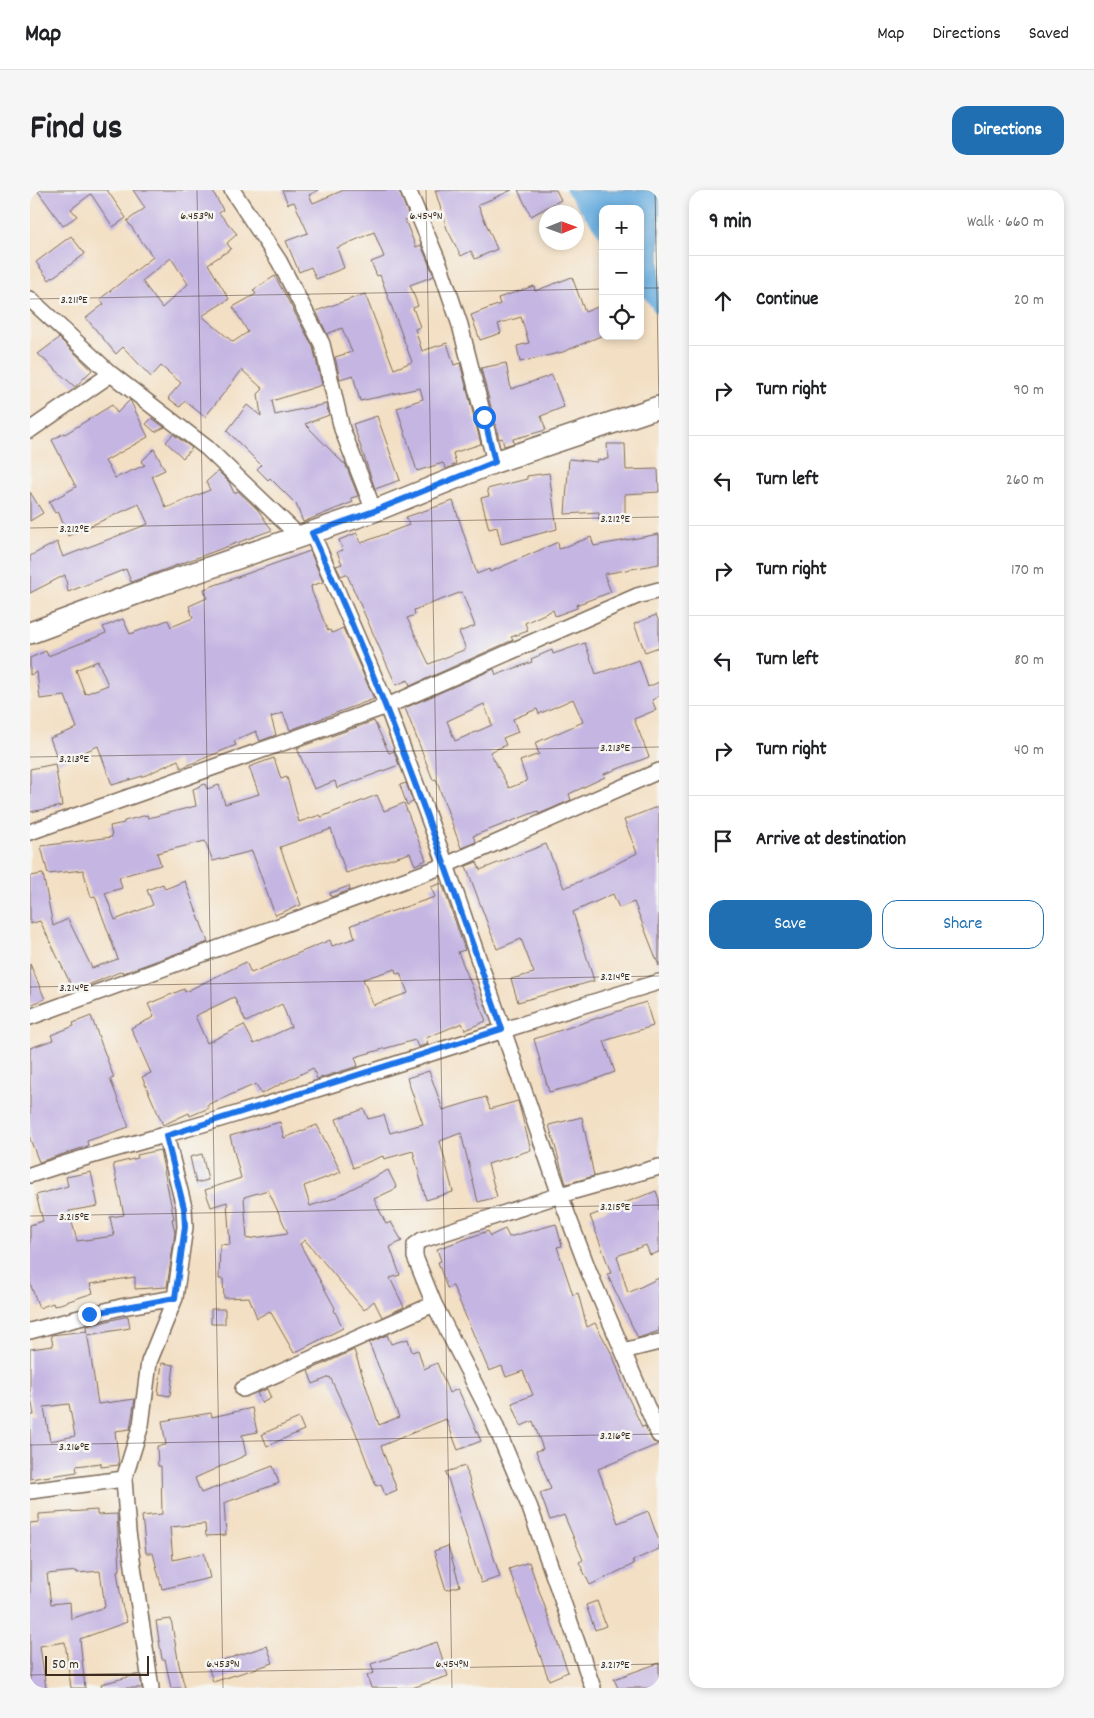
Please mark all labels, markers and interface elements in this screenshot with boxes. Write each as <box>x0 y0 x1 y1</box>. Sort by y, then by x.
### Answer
text: Map <box>25 18 61 52</box>
text: Map <box>877 22 904 47</box>
text: Directions <box>932 22 1001 47</box>
text: Saved <box>1029 22 1069 47</box>
text: Find us <box>30 105 122 155</box>
button: Directions <box>952 106 1064 155</box>
north arrow <box>539 205 584 250</box>
map controls <box>599 205 644 340</box>
button: + <box>599 205 644 250</box>
text: 6.453°N <box>180 208 214 225</box>
text: 6.454°N <box>409 208 443 225</box>
text: 9 min <box>709 208 751 238</box>
text: Walk · 660 m <box>967 211 1044 234</box>
button: − <box>599 250 644 295</box>
icon: ahead <box>709 287 737 315</box>
text: Continue <box>756 287 818 314</box>
text: 20 m <box>1014 289 1044 312</box>
text: 3.211°E <box>60 292 88 309</box>
button: locate <box>599 295 644 340</box>
icon: right <box>709 377 737 405</box>
text: Turn right <box>756 377 827 404</box>
text: 90 m <box>1013 379 1044 402</box>
route start <box>473 406 496 429</box>
icon: left <box>709 467 737 495</box>
text: Turn left <box>756 467 819 494</box>
text: 260 m <box>1006 469 1044 492</box>
text: 3.212°E <box>600 511 630 528</box>
text: 3.212°E <box>59 521 89 538</box>
icon: right <box>709 557 737 585</box>
text: Turn right <box>756 557 827 584</box>
text: 170 m <box>1011 559 1044 582</box>
icon: left <box>709 647 737 675</box>
text: Turn left <box>756 647 819 674</box>
text: 80 m <box>1014 649 1044 672</box>
icon: right <box>709 737 737 765</box>
text: Turn right <box>756 737 827 764</box>
text: 40 m <box>1014 739 1044 762</box>
text: 3.213°E <box>600 740 630 757</box>
text: 3.213°E <box>59 751 89 768</box>
icon: arrive <box>709 827 737 855</box>
text: Arrive at destination <box>756 827 906 854</box>
button: Save <box>709 900 872 949</box>
button: Share <box>882 900 1044 949</box>
text: 3.214°E <box>600 969 630 986</box>
text: 3.214°E <box>59 980 89 997</box>
text: 3.215°E <box>600 1199 631 1216</box>
text: 3.215°E <box>59 1209 90 1226</box>
route end <box>78 1303 101 1326</box>
text: 3.216°E <box>600 1428 631 1445</box>
text: 3.216°E <box>59 1439 90 1456</box>
scale bar <box>45 1653 149 1676</box>
text: 50 m <box>52 1655 79 1675</box>
text: 6.453°N <box>206 1656 240 1673</box>
text: 6.454°N <box>435 1656 469 1673</box>
text: 3.217°E <box>600 1657 630 1674</box>

